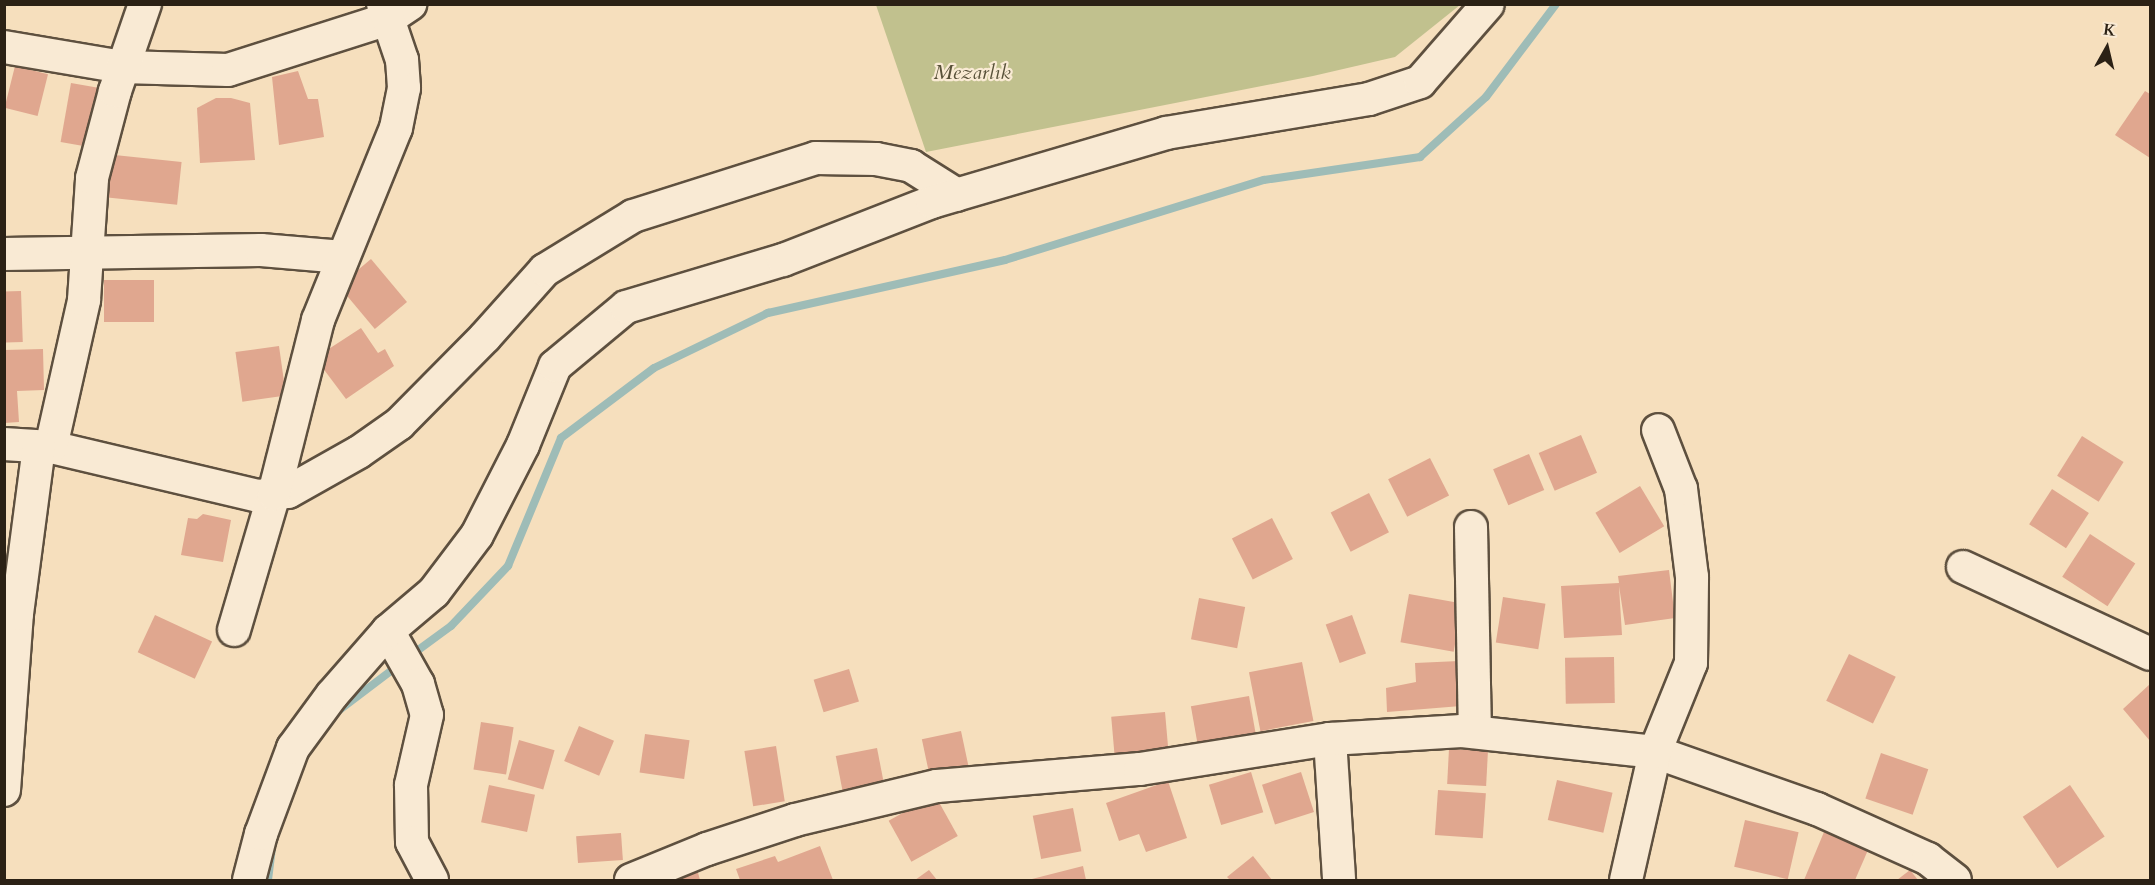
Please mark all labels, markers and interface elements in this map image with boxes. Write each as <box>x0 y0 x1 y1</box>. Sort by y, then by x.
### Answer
north arrow <box>2077 18 2137 78</box>
text: K <box>2102 18 2117 42</box>
park label: Mezarlık <box>933 60 1011 86</box>

